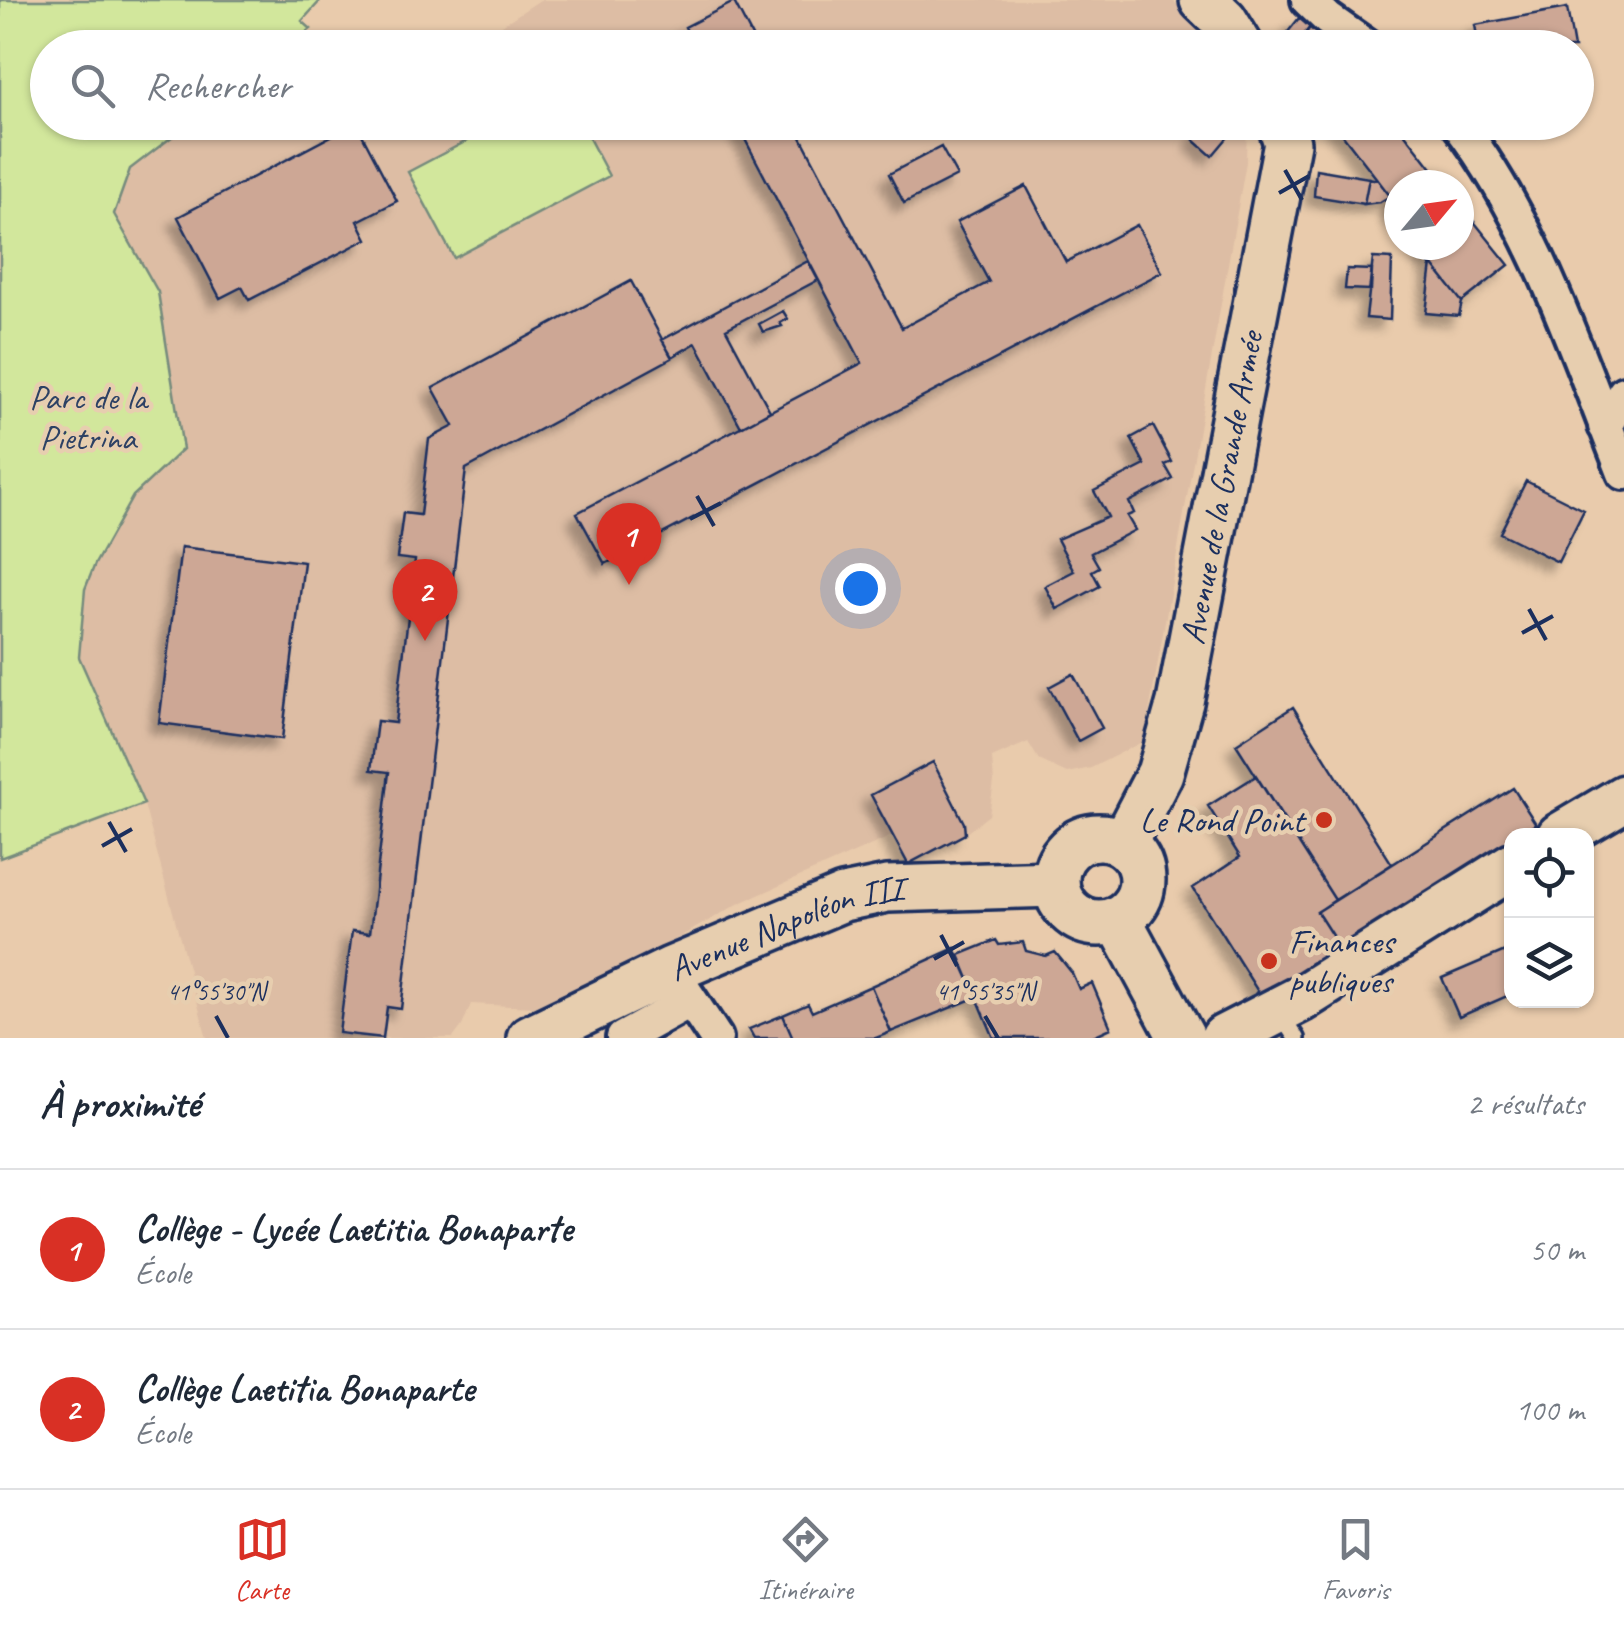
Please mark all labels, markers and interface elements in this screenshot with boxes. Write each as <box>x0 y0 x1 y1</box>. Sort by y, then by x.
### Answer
search box <box>30 30 1594 140</box>
icon: search <box>65 58 120 113</box>
text: Rechercher <box>145 62 291 109</box>
north arrow <box>1384 170 1474 260</box>
street label: Avenue de la Grande Armée <box>1169 325 1273 648</box>
park label: Parc de la Pietrina <box>29 375 149 460</box>
pin: 1 <box>596 502 662 585</box>
pin: 2 <box>392 558 458 641</box>
your location <box>835 563 886 614</box>
place label: Le Rond Point <box>1140 798 1307 843</box>
marker: Le Rond Point <box>1313 809 1335 831</box>
map controls <box>1504 828 1594 1008</box>
button: locate <box>1504 828 1594 918</box>
street label: Avenue Napoléon III <box>662 865 910 991</box>
button: layers <box>1504 918 1594 1008</box>
place label: Finances publiques <box>1289 919 1397 1004</box>
marker: Finances publiques <box>1258 950 1280 972</box>
text: 41°55'30"N <box>167 976 269 1008</box>
text: 41°55'35"N <box>936 976 1038 1008</box>
text: À proximité <box>40 1077 200 1130</box>
text: 2 résultats <box>1467 1083 1584 1124</box>
text: Collège - Lycée Laetitia Bonaparte <box>135 1205 572 1252</box>
text: 1 <box>65 1229 80 1270</box>
text: 50 m <box>1530 1229 1584 1270</box>
text: École <box>135 1252 191 1293</box>
text: Collège Laetitia Bonaparte <box>135 1365 474 1412</box>
text: 2 <box>65 1389 80 1430</box>
text: 100 m <box>1515 1389 1584 1430</box>
text: École <box>135 1412 191 1453</box>
tab: Carte <box>235 1512 290 1607</box>
tab: Itinéraire <box>759 1512 853 1607</box>
tab: Favoris <box>1322 1512 1390 1607</box>

